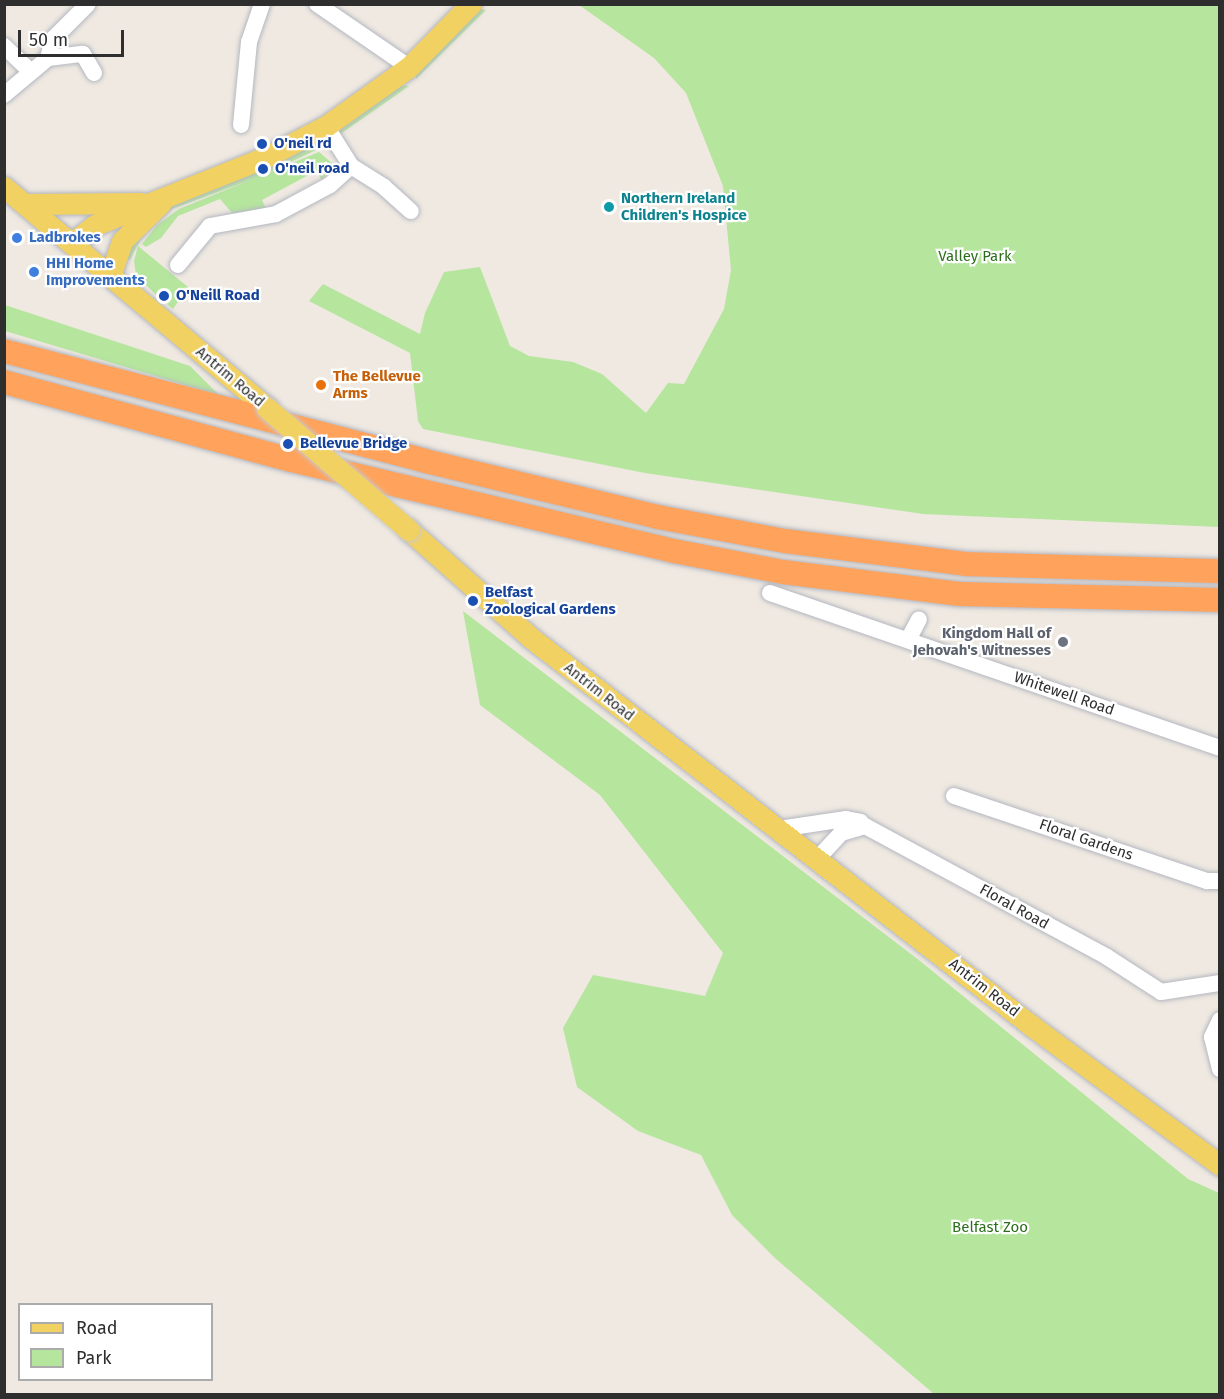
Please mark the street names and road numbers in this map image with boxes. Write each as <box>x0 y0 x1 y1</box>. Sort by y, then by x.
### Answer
street label: Antrim Road <box>192 343 268 411</box>
street label: Antrim Road <box>560 659 638 725</box>
street label: Whitewell Road <box>1011 668 1117 720</box>
street label: Floral Gardens <box>1037 816 1135 864</box>
street label: Floral Road <box>976 881 1052 933</box>
street label: Antrim Road <box>945 955 1023 1021</box>

